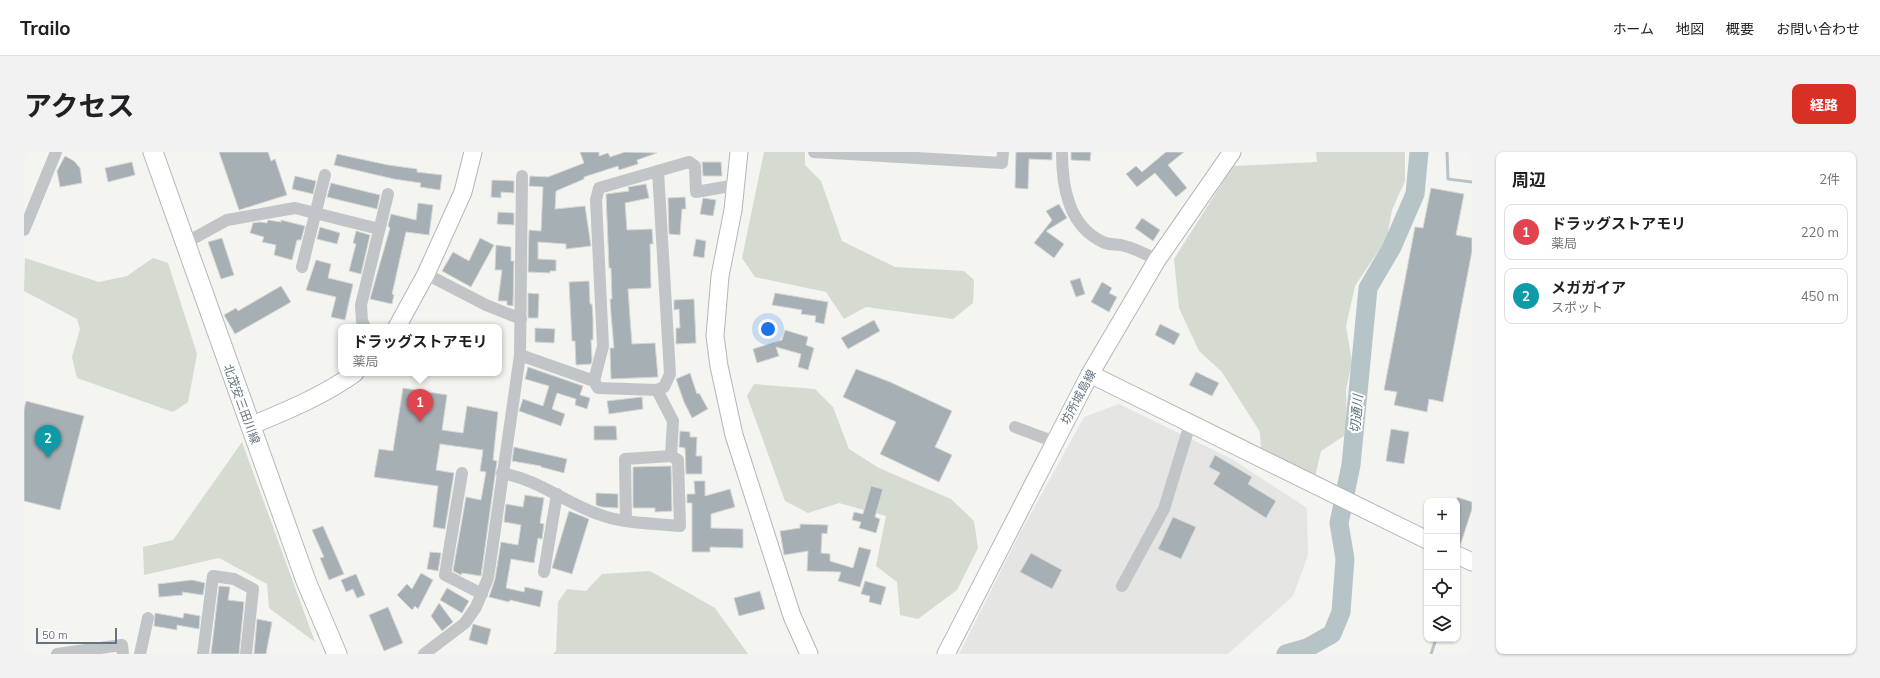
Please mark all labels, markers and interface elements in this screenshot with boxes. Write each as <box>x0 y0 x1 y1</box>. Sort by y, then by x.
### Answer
text: Trailo <box>20 16 71 40</box>
text: ホーム <box>1612 20 1654 38</box>
text: 地図 <box>1676 20 1704 38</box>
text: 概要 <box>1726 20 1754 38</box>
text: お問い合わせ <box>1776 20 1860 38</box>
button: 経路 <box>1792 84 1856 124</box>
text: アクセス <box>24 88 135 123</box>
text: 周辺 <box>1512 169 1546 190</box>
text: 2件 <box>1819 171 1840 187</box>
text: ドラッグストアモリ <box>1551 214 1686 233</box>
text: 1 <box>1522 224 1530 240</box>
text: 220 m <box>1801 224 1839 240</box>
text: 薬局 <box>1551 235 1577 251</box>
text: メガガイア <box>1551 278 1626 297</box>
text: 2 <box>1522 288 1530 304</box>
text: 450 m <box>1801 288 1839 304</box>
text: スポット <box>1551 299 1603 315</box>
your location <box>758 319 778 339</box>
popup <box>338 324 502 376</box>
text: ドラッグストアモリ <box>352 332 488 351</box>
text: 薬局 <box>352 353 379 369</box>
street label: 北茂安三田川線 <box>221 362 263 446</box>
street label: 坊所城島線 <box>1057 367 1099 427</box>
pin: 1 <box>407 389 433 422</box>
water label: 切通川 <box>1346 392 1366 434</box>
pin: 2 <box>35 425 61 458</box>
map controls <box>1424 498 1460 642</box>
button: + <box>1424 498 1460 534</box>
button: − <box>1424 534 1460 570</box>
button: locate <box>1424 570 1460 606</box>
button: layers <box>1424 606 1460 642</box>
scale bar <box>36 626 117 645</box>
text: 50 m <box>42 628 68 642</box>

